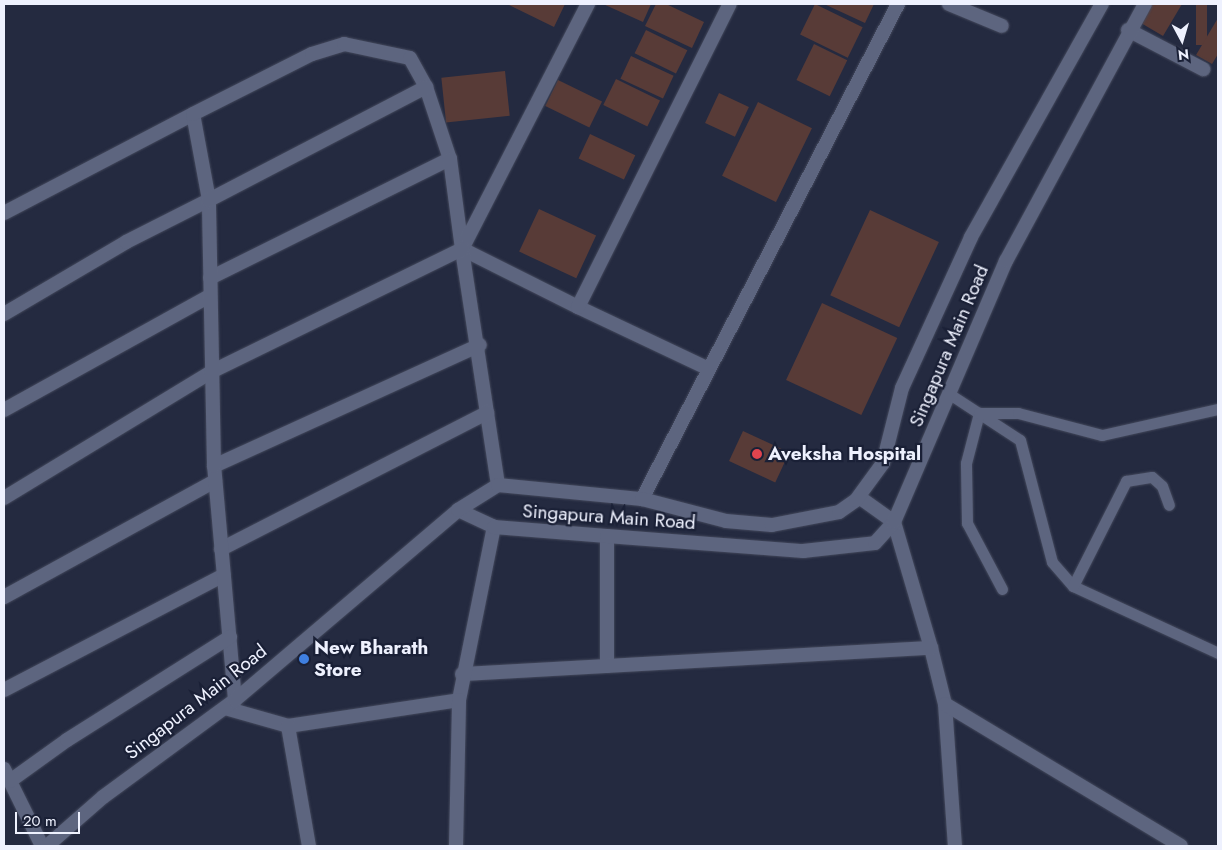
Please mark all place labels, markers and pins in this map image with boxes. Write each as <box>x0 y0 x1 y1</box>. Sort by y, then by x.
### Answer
place label: Aveksha Hospital <box>768 443 921 465</box>
marker: Aveksha Hospital <box>750 447 764 461</box>
place label: New Bharath Store <box>314 637 428 681</box>
marker: New Bharath Store <box>298 653 310 665</box>

